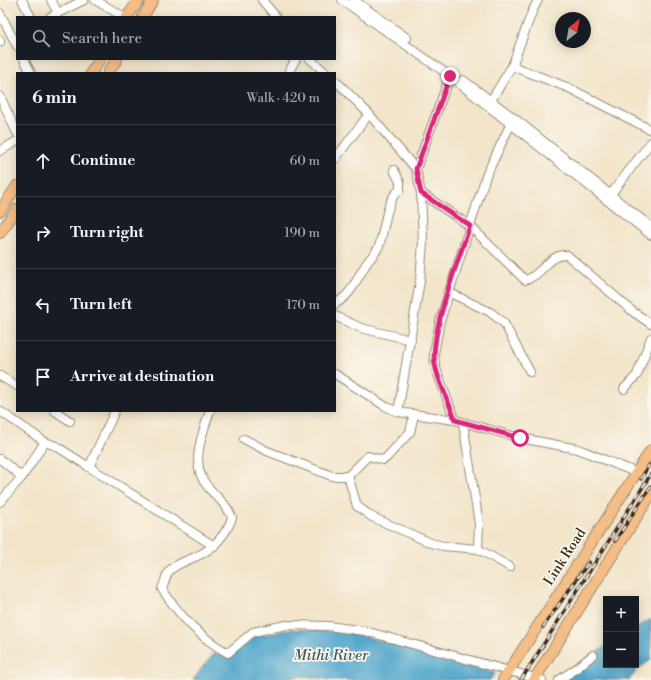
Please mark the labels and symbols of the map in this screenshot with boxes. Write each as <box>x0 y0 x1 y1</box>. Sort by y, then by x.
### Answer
north arrow <box>555 12 591 48</box>
route end <box>441 67 459 85</box>
route start <box>511 429 529 447</box>
street label: Link Road <box>540 525 590 589</box>
water label: Mithi River <box>294 646 369 665</box>

